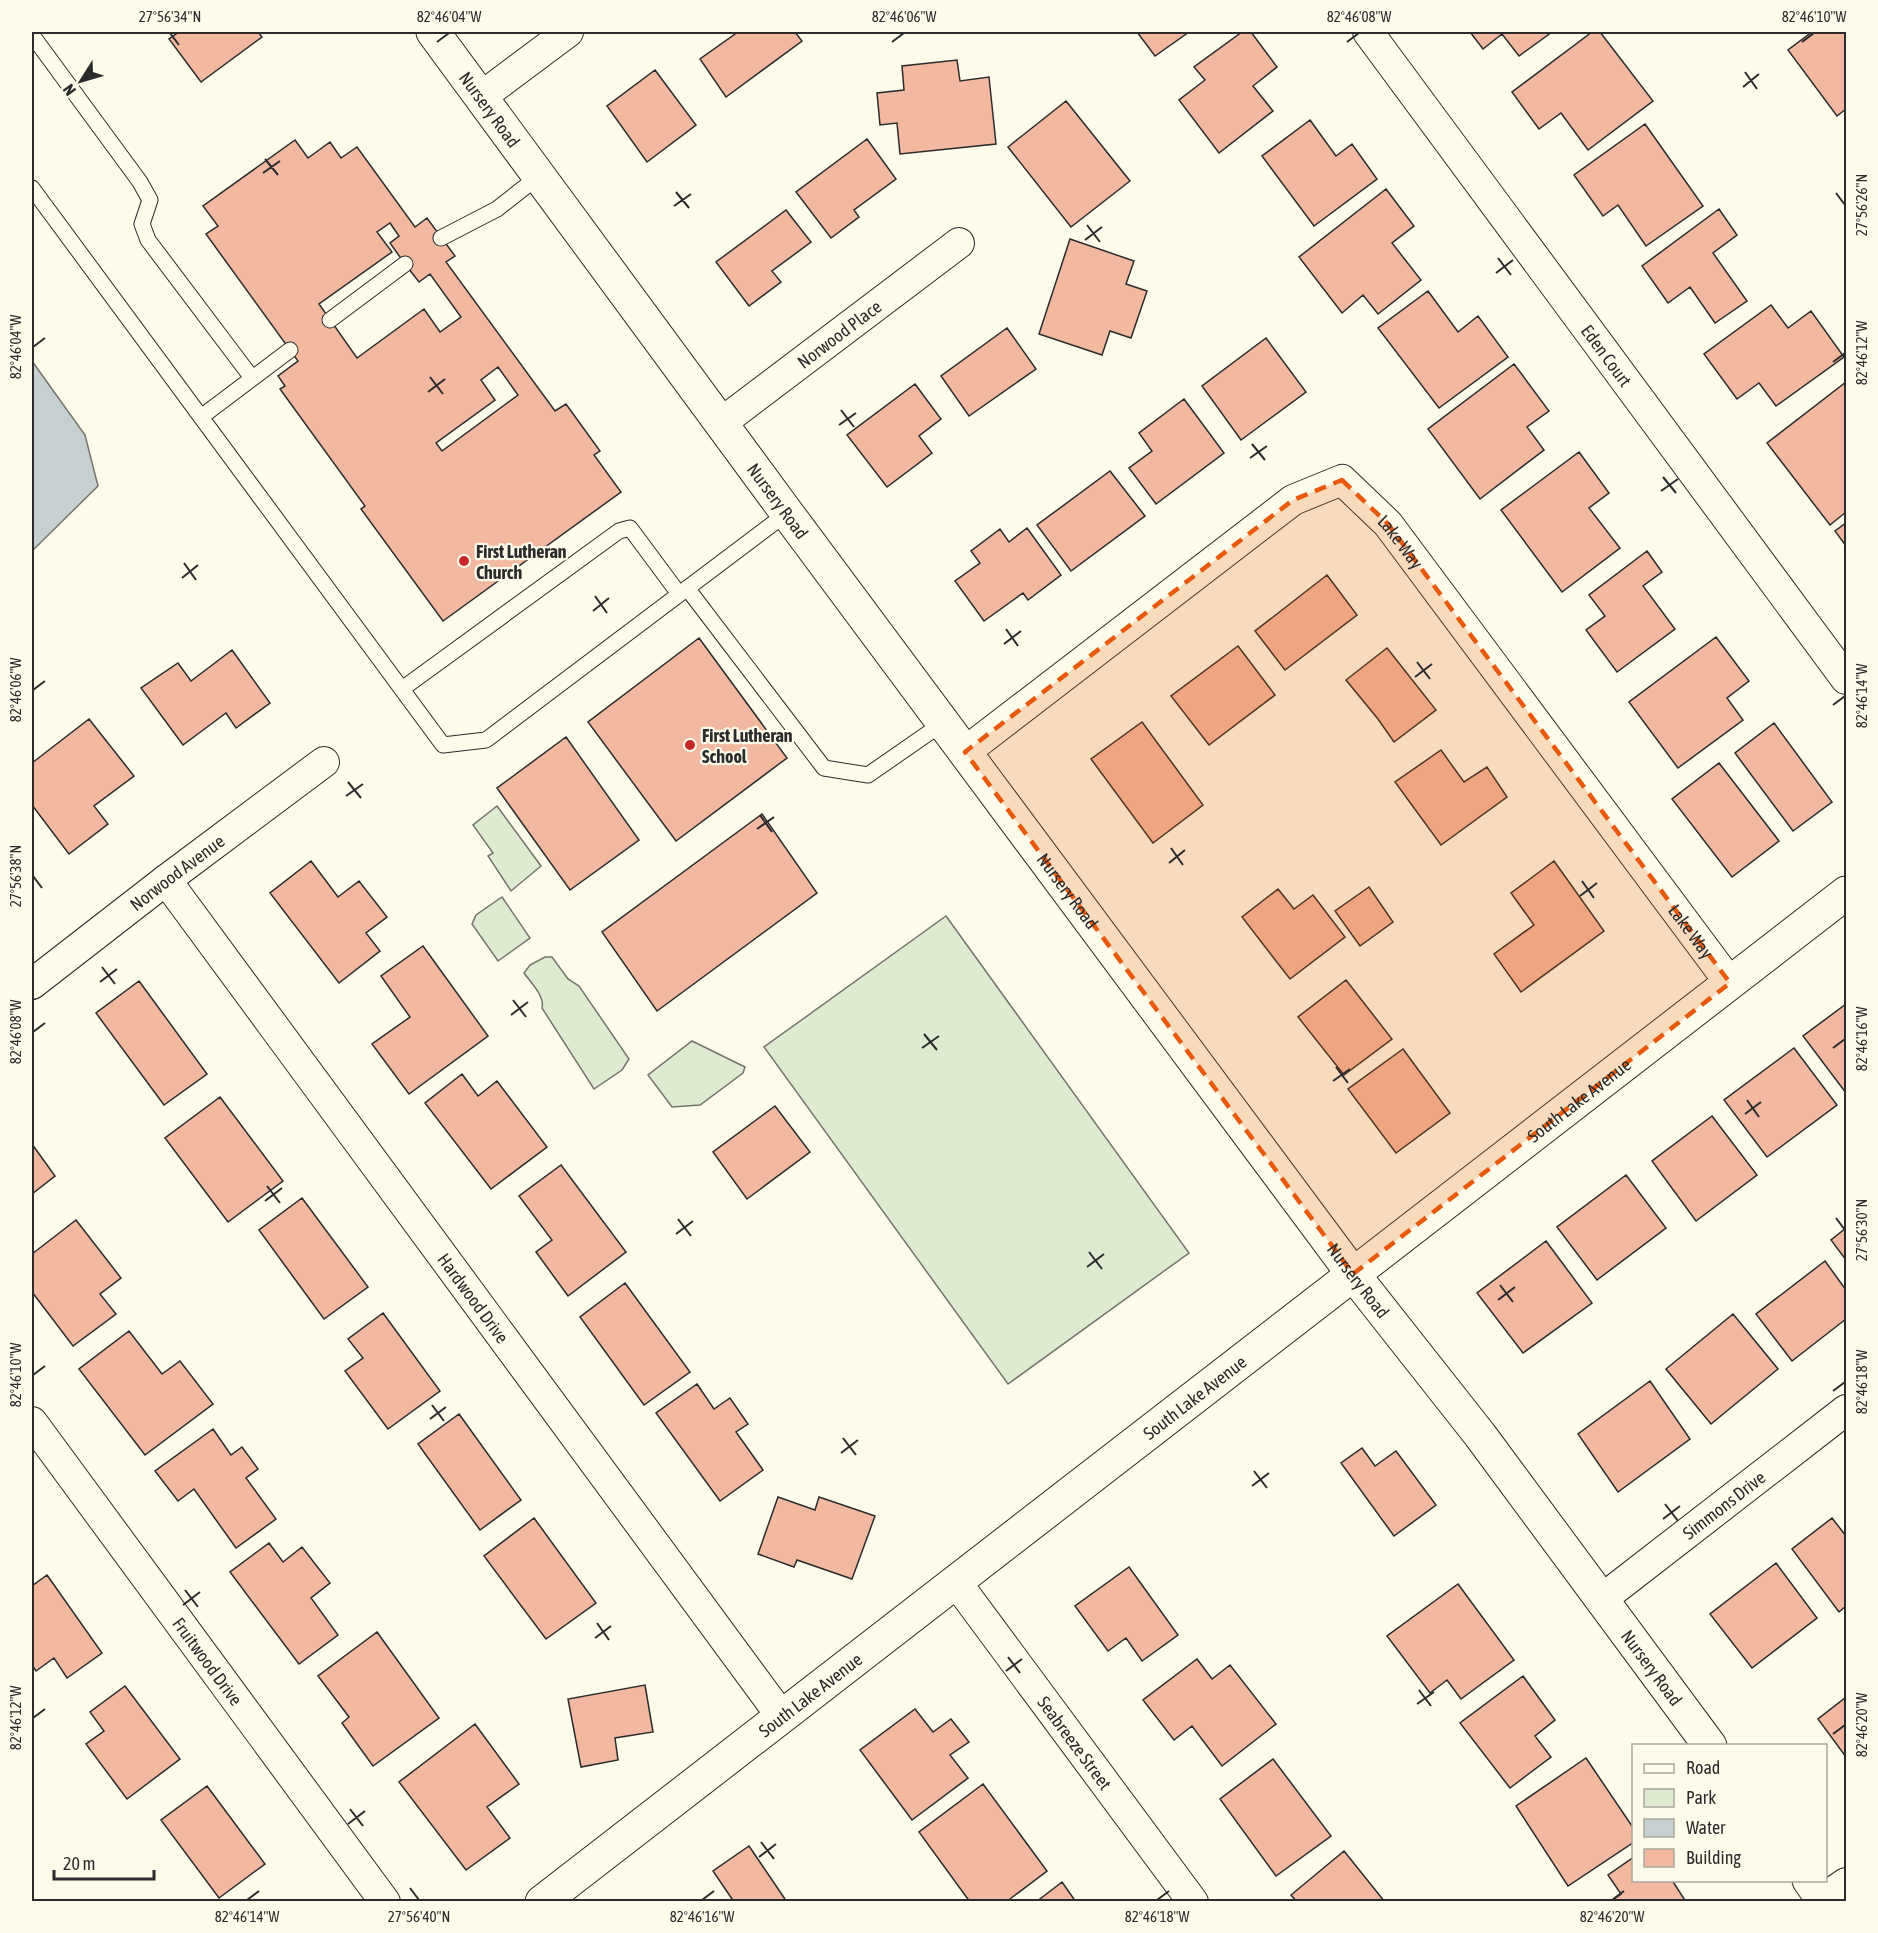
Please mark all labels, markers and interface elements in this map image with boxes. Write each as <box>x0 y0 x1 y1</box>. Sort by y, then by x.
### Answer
text: 27°56'34"N <box>139 8 201 25</box>
text: 82°46'04"W <box>417 8 481 25</box>
text: 82°46'06"W <box>872 8 936 25</box>
text: 82°46'08"W <box>1327 8 1391 25</box>
text: 82°46'10"W <box>1782 8 1846 25</box>
north arrow <box>51 51 111 111</box>
street label: Nursery Road <box>455 67 525 151</box>
text: N <box>59 81 79 99</box>
text: 27°56'26"N <box>1853 174 1870 236</box>
street label: Norwood Place <box>793 295 885 372</box>
text: 82°46'04"W <box>7 315 24 379</box>
street label: Eden Court <box>1577 320 1636 390</box>
text: 82°46'12"W <box>1853 321 1870 385</box>
street label: Nursery Road <box>743 459 813 543</box>
street label: Lake Way <box>1374 510 1428 573</box>
place label: First Lutheran Church <box>476 541 567 583</box>
marker: First Lutheran Church <box>457 554 471 568</box>
text: 82°46'06"W <box>7 658 24 722</box>
text: 82°46'14"W <box>1853 664 1870 728</box>
place label: First Lutheran School <box>702 725 793 767</box>
marker: First Lutheran School <box>683 738 697 752</box>
street label: Norwood Avenue <box>126 830 228 915</box>
text: 27°56'38"N <box>7 845 24 907</box>
street label: Nursery Road <box>1033 849 1103 933</box>
street label: Lake Way <box>1664 900 1718 962</box>
text: 82°46'08"W <box>7 1000 24 1064</box>
text: 82°46'16"W <box>1853 1007 1870 1071</box>
street label: South Lake Avenue <box>1523 1053 1635 1146</box>
text: 27°56'30"N <box>1853 1199 1870 1261</box>
street label: Nursery Road <box>1323 1239 1394 1322</box>
street label: Hardwood Drive <box>434 1249 514 1347</box>
text: 82°46'10"W <box>7 1343 24 1407</box>
text: 82°46'18"W <box>1853 1350 1870 1414</box>
street label: South Lake Avenue <box>1139 1351 1250 1444</box>
street label: Simmons Drive <box>1678 1466 1769 1543</box>
street label: Fruitwood Drive <box>169 1613 247 1709</box>
street label: Nursery Road <box>1617 1626 1687 1710</box>
street label: South Lake Avenue <box>754 1648 866 1741</box>
text: 82°46'12"W <box>7 1686 24 1750</box>
street label: Seabreeze Street <box>1034 1692 1116 1793</box>
text: 82°46'20"W <box>1853 1693 1870 1757</box>
legend <box>1632 1744 1827 1882</box>
text: Road <box>1686 1757 1720 1778</box>
text: Park <box>1686 1787 1716 1808</box>
text: Water <box>1686 1817 1726 1838</box>
scale bar <box>54 1843 154 1881</box>
text: Building <box>1686 1847 1741 1868</box>
text: 20 m <box>63 1853 95 1874</box>
text: 82°46'14"W <box>215 1908 279 1925</box>
text: 27°56'40"N <box>388 1908 450 1925</box>
text: 82°46'16"W <box>670 1908 734 1925</box>
text: 82°46'18"W <box>1125 1908 1189 1925</box>
text: 82°46'20"W <box>1580 1908 1644 1925</box>

